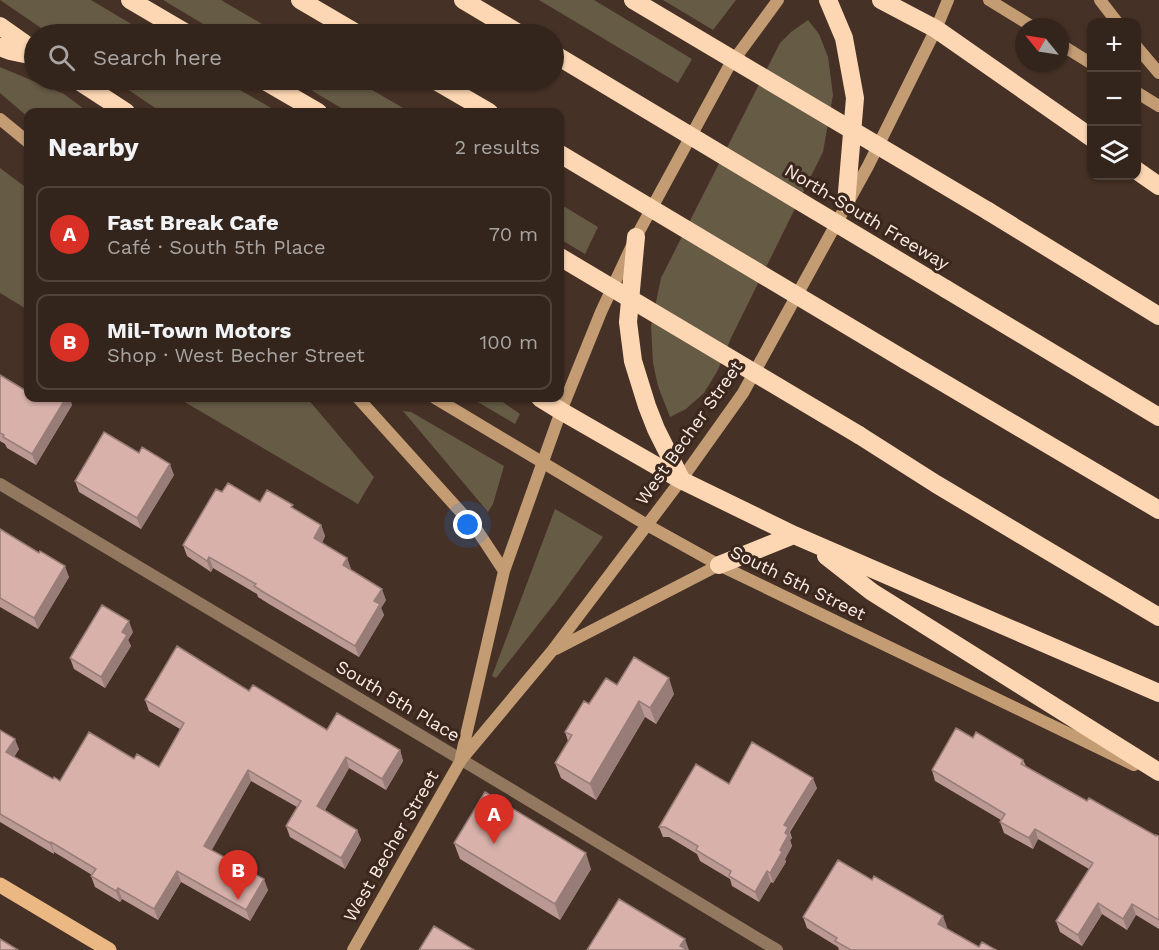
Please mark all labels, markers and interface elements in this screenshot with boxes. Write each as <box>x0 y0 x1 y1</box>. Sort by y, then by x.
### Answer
north arrow <box>1015 18 1069 72</box>
map controls <box>1087 18 1141 180</box>
button: + <box>1087 18 1141 72</box>
search box <box>24 24 564 90</box>
icon: search <box>45 41 78 74</box>
text: Search here <box>93 45 222 70</box>
button: − <box>1087 72 1141 126</box>
button: layers <box>1087 126 1141 180</box>
text: Nearby <box>48 132 139 162</box>
text: 2 results <box>455 135 540 159</box>
street label: North-South Freeway <box>781 159 954 274</box>
text: Fast Break Cafe <box>107 210 279 235</box>
text: A <box>63 222 76 246</box>
text: 70 m <box>489 222 538 246</box>
text: Café · South 5th Place <box>107 235 326 259</box>
text: Mil-Town Motors <box>107 318 291 343</box>
text: B <box>63 330 76 354</box>
text: 100 m <box>479 330 538 354</box>
text: Shop · West Becher Street <box>107 343 365 367</box>
street label: West Becher Street <box>631 356 747 509</box>
your location <box>453 510 482 539</box>
street label: South 5th Street <box>727 541 870 625</box>
street label: South 5th Place <box>333 655 464 746</box>
street label: West Becher Street <box>339 766 443 925</box>
pin: A <box>474 794 514 844</box>
pin: B <box>218 850 258 900</box>

